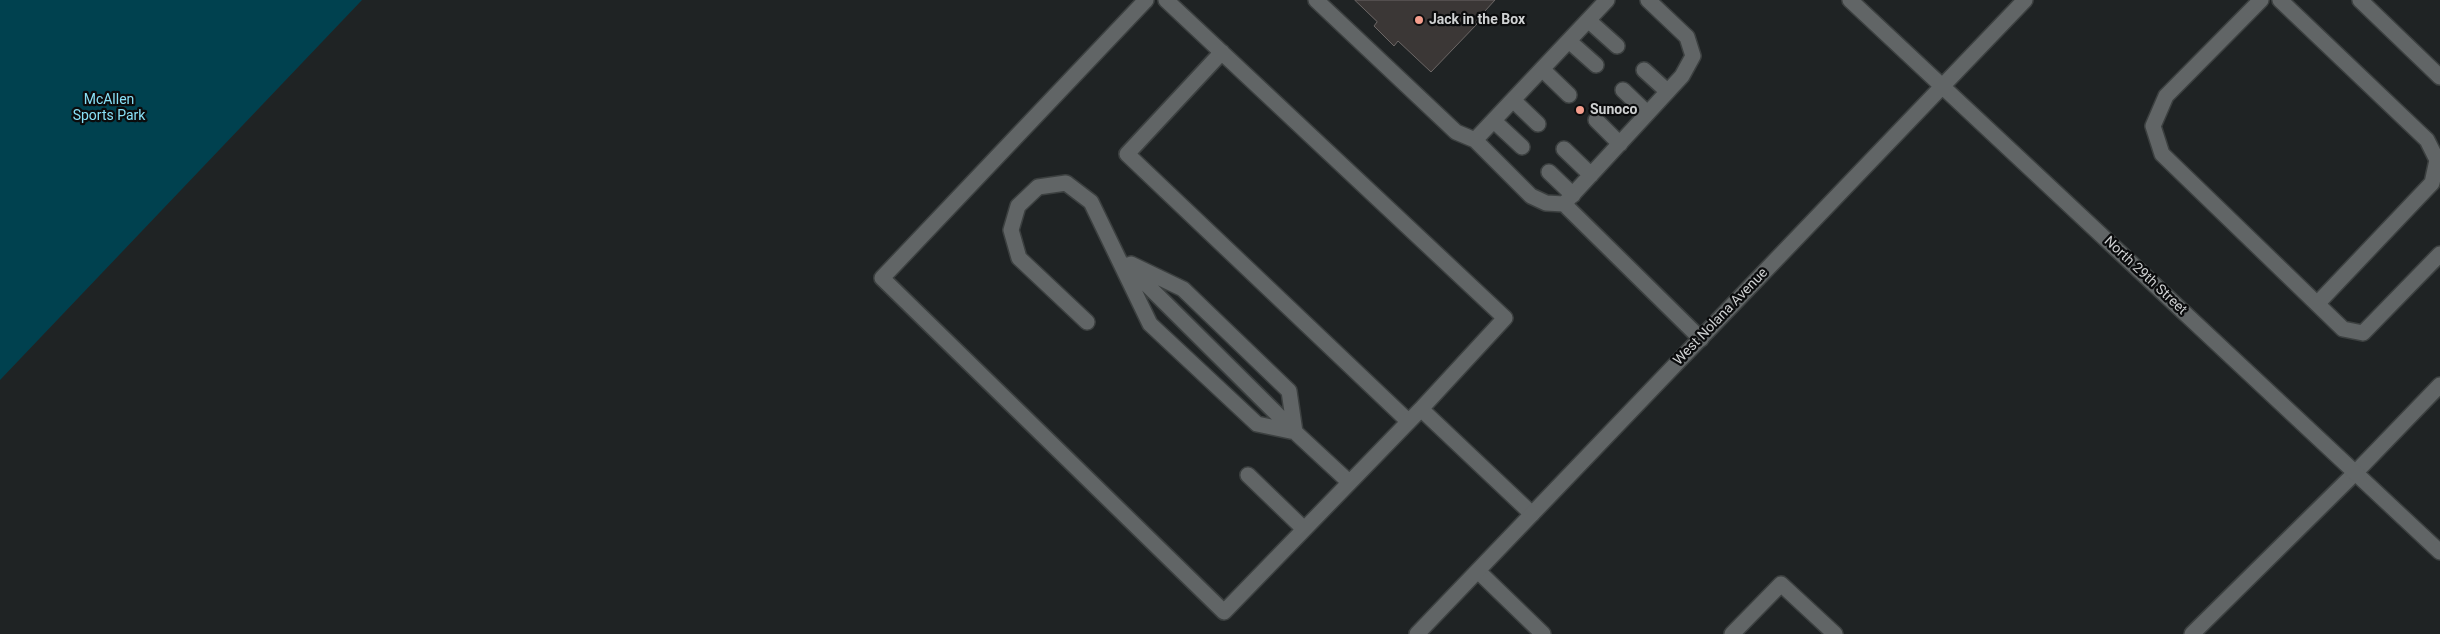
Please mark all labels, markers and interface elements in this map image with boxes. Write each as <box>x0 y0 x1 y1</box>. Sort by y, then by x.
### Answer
place label: Jack in the Box <box>1429 12 1525 28</box>
marker: Jack in the Box <box>1413 14 1425 26</box>
park label: McAllen Sports Park <box>73 92 145 124</box>
place label: Sunoco <box>1590 102 1637 118</box>
marker: Sunoco <box>1574 104 1586 116</box>
street label: North 29th Street <box>2100 233 2190 319</box>
street label: West Nolana Avenue <box>1670 265 1772 369</box>

